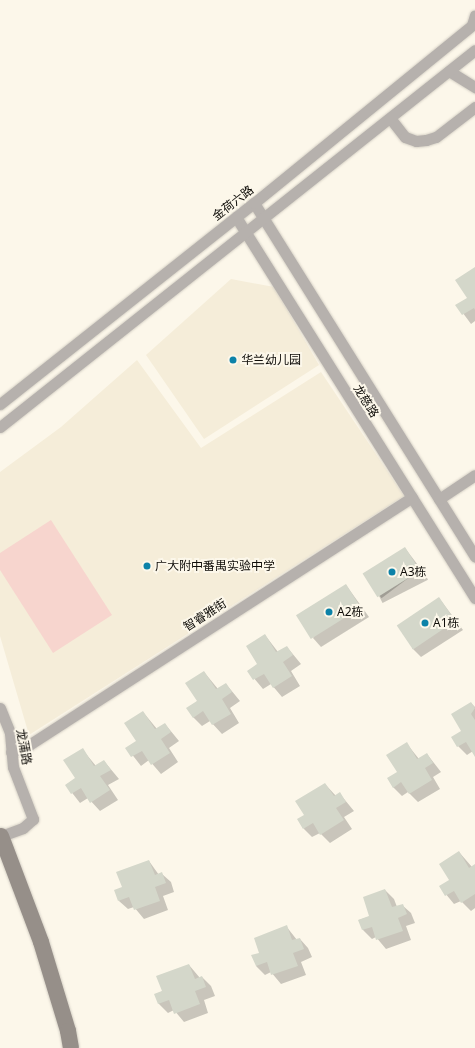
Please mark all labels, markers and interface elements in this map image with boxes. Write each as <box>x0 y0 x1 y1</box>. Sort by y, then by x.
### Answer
street label: 金荷六路 <box>210 183 256 223</box>
place label: 华兰幼儿园 <box>241 353 301 367</box>
marker: 华兰幼儿园 <box>228 355 238 365</box>
street label: 龙慈路 <box>350 382 382 420</box>
place label: 广大附中番禺实验中学 <box>155 559 275 573</box>
marker: 广大附中番禺实验中学 <box>142 561 152 571</box>
place label: A3栋 <box>400 565 427 579</box>
marker: A3栋 <box>387 567 397 577</box>
street label: 智睿雅街 <box>181 596 229 634</box>
place label: A2栋 <box>337 605 364 619</box>
marker: A2栋 <box>324 607 334 617</box>
place label: A1栋 <box>433 616 460 630</box>
marker: A1栋 <box>420 618 430 628</box>
street label: 龙蒲路 <box>14 728 34 766</box>

